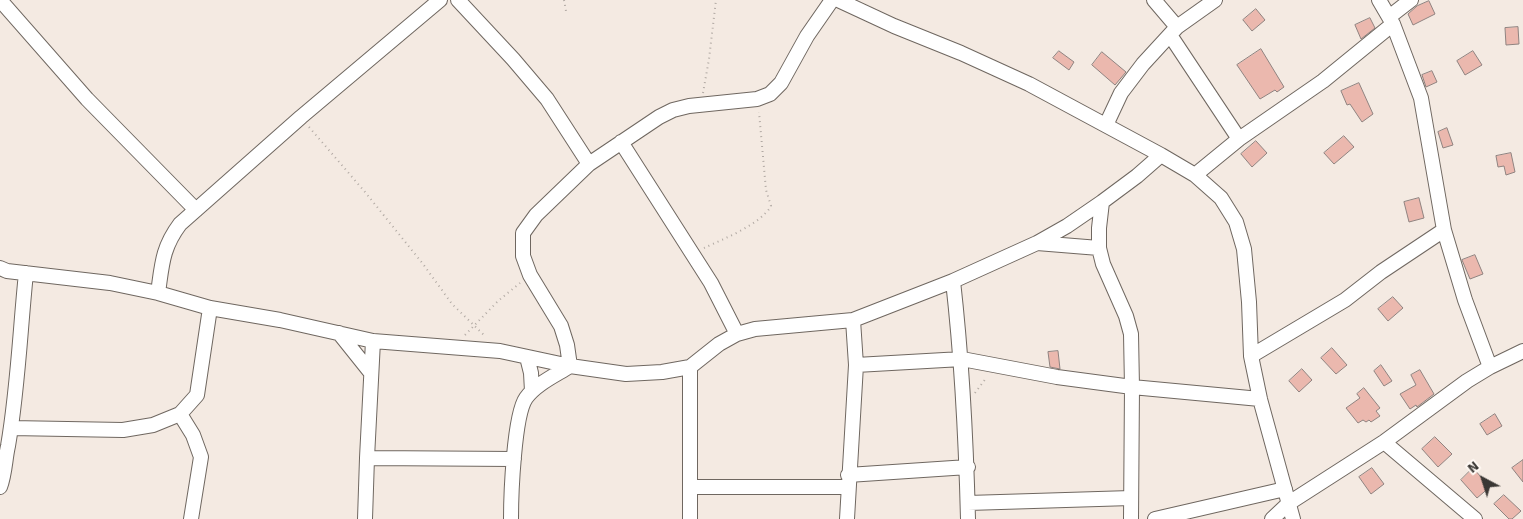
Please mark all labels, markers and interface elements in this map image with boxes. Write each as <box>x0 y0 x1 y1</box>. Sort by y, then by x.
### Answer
north arrow <box>1458 454 1508 504</box>
text: N <box>1464 457 1482 477</box>

